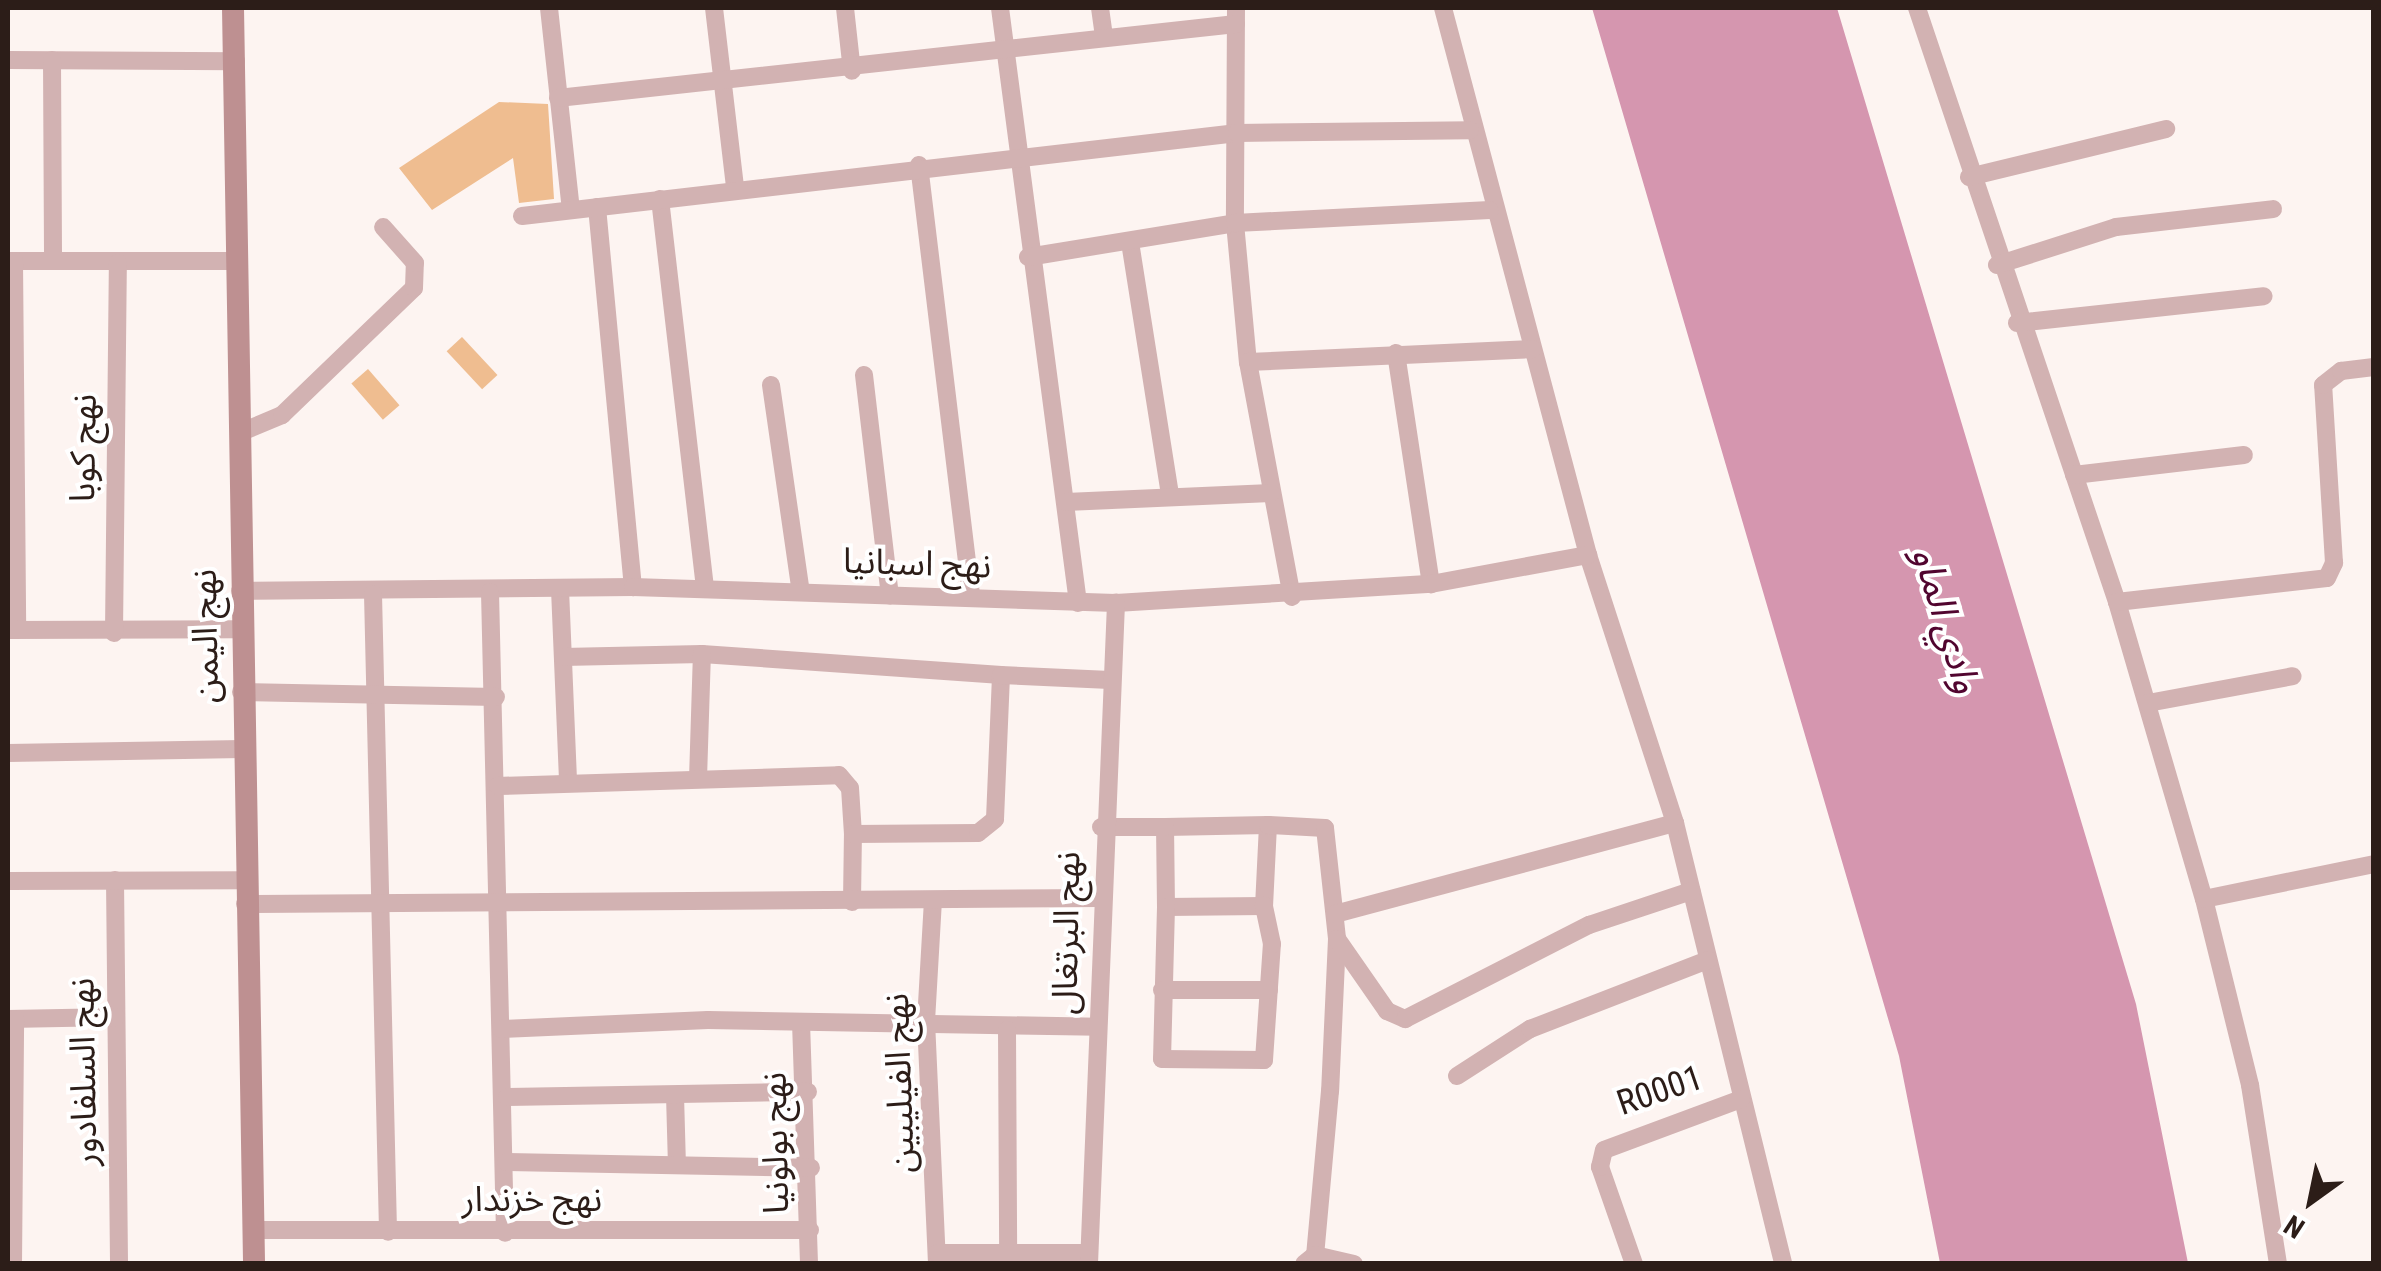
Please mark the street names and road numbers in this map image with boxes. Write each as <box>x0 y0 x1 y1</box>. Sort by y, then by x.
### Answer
street label: نهج كوبا <box>62 393 106 503</box>
street label: نهج اسبانيا <box>842 540 992 588</box>
street label: نهج اليمن <box>184 569 228 703</box>
street label: نهج البرتغال <box>1045 851 1089 1015</box>
street label: نهج السلفادور <box>61 978 107 1166</box>
street label: نهج الفيليبين <box>876 992 924 1174</box>
street label: R0001 <box>1612 1057 1708 1125</box>
street label: نهج بولونيا <box>754 1072 798 1214</box>
street label: نهج خزندار <box>462 1179 602 1221</box>

